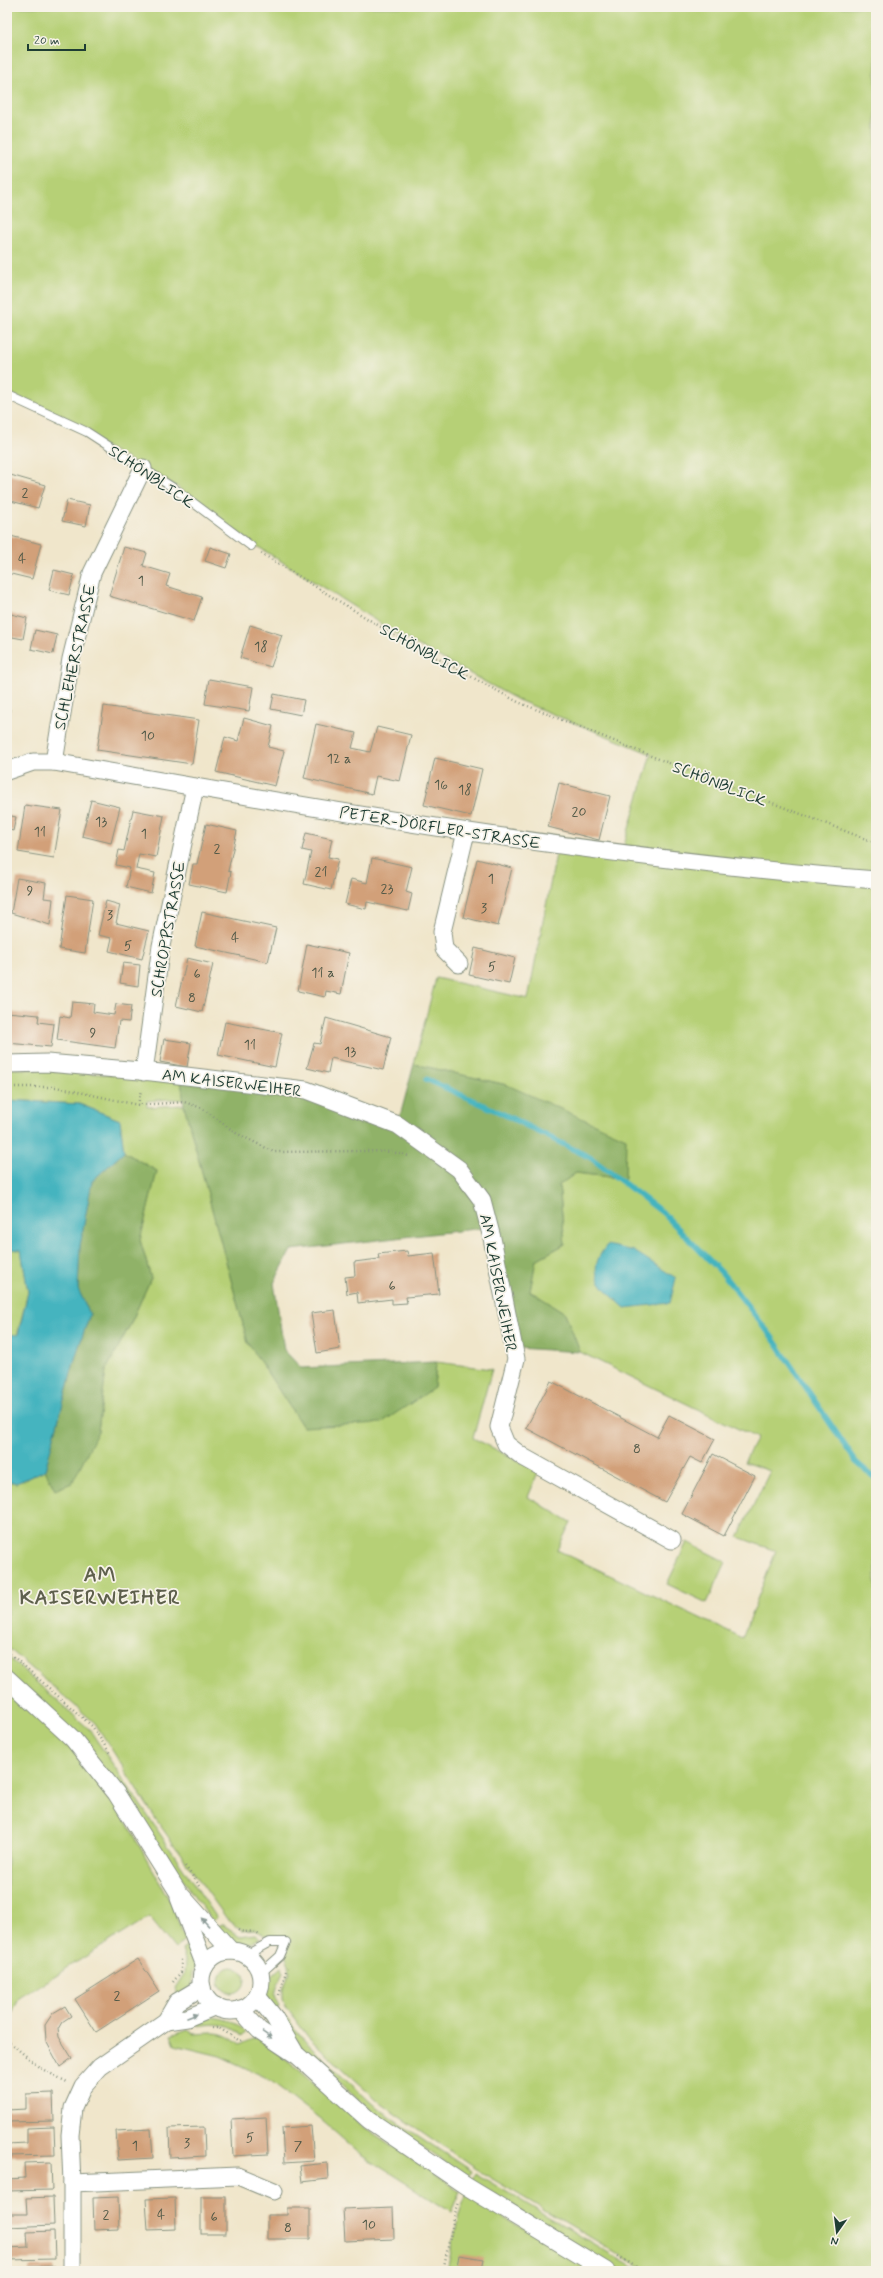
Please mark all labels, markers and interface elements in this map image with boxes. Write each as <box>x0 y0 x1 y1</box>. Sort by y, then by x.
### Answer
scale bar <box>28 26 85 52</box>
text: 20 m <box>34 33 60 49</box>
street label: SCHÖNBLICK <box>104 441 198 514</box>
house number: 2 <box>22 484 29 502</box>
house number: 4 <box>18 550 26 568</box>
house number: 1 <box>138 572 144 590</box>
street label: SCHLEHERSTRASSE <box>50 583 101 732</box>
street label: SCHÖNBLICK <box>376 619 473 686</box>
house number: 18 <box>254 638 268 656</box>
house number: 10 <box>141 727 155 745</box>
house number: 12 a <box>327 750 351 768</box>
street label: SCHÖNBLICK <box>669 757 770 812</box>
house number: 16 <box>434 776 448 794</box>
house number: 18 <box>458 781 472 799</box>
street label: PETER-DÖRFLER-STRASSE <box>338 802 542 855</box>
house number: 20 <box>572 803 586 821</box>
house number: 13 <box>95 813 107 831</box>
house number: 11 <box>34 823 46 841</box>
house number: 1 <box>141 825 147 843</box>
house number: 2 <box>214 840 221 858</box>
street label: SCHROPPSTRASSE <box>146 860 191 999</box>
house number: 21 <box>315 863 327 881</box>
house number: 1 <box>488 870 494 888</box>
house number: 23 <box>381 880 393 898</box>
house number: 9 <box>27 882 34 900</box>
house number: 3 <box>481 899 487 917</box>
house number: 3 <box>107 906 113 924</box>
house number: 4 <box>231 929 239 947</box>
house number: 5 <box>124 937 132 955</box>
house number: 5 <box>488 958 496 976</box>
house number: 11 a <box>311 964 335 982</box>
house number: 6 <box>193 965 201 983</box>
house number: 8 <box>188 989 196 1007</box>
house number: 9 <box>90 1024 97 1042</box>
house number: 11 <box>244 1036 256 1054</box>
house number: 13 <box>344 1043 356 1061</box>
street label: AM KAISERWEIHER <box>161 1064 303 1102</box>
street label: AM KAISERWEIHER <box>474 1212 521 1354</box>
house number: 6 <box>388 1277 396 1295</box>
house number: 8 <box>633 1440 641 1458</box>
district label: AM KAISERWEIHER <box>19 1562 181 1612</box>
one-way arrow <box>201 1917 210 1927</box>
house number: 2 <box>114 1987 121 2005</box>
one-way arrow <box>186 2013 198 2019</box>
one-way arrow <box>261 2031 272 2039</box>
house number: 5 <box>246 2129 254 2147</box>
house number: 3 <box>184 2134 190 2152</box>
house number: 1 <box>132 2137 138 2155</box>
house number: 7 <box>294 2137 303 2155</box>
house number: 2 <box>103 2206 110 2224</box>
house number: 4 <box>157 2206 165 2224</box>
house number: 6 <box>210 2208 218 2226</box>
north arrow <box>817 2212 857 2252</box>
house number: 10 <box>362 2216 376 2234</box>
house number: 8 <box>284 2219 292 2237</box>
text: N <box>830 2233 840 2248</box>

